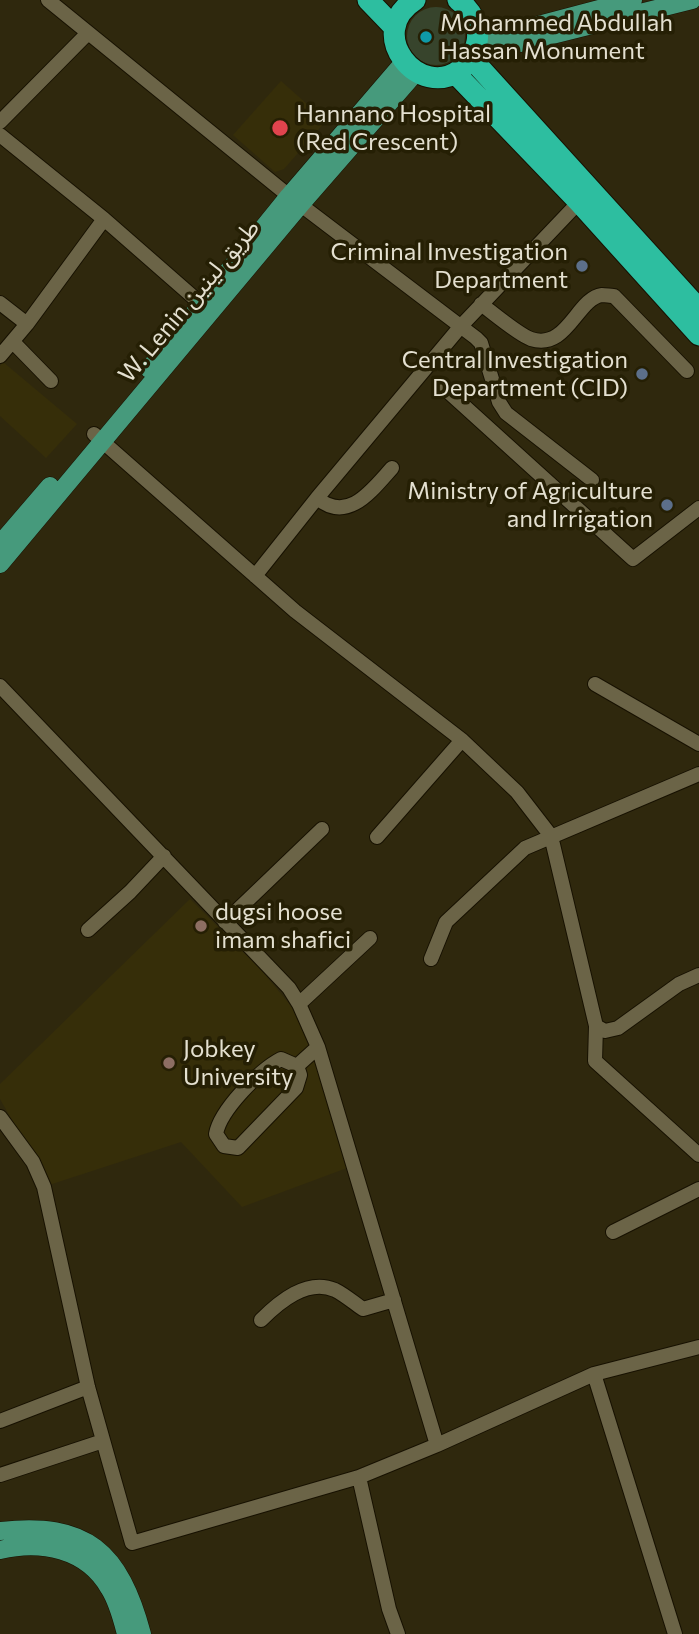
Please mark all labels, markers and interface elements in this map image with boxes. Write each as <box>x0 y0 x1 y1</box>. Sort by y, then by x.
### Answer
place label: Mohammed Abdullah Hassan Monument <box>440 9 673 65</box>
marker: Mohammed Abdullah Hassan Monument <box>418 29 434 45</box>
place label: Hannano Hospital (Red Crescent) <box>296 100 491 156</box>
marker: Hannano Hospital (Red Crescent) <box>270 118 290 138</box>
street label: W. Lenin طريق لينين <box>112 214 266 388</box>
place label: Criminal Investigation Department <box>331 238 568 294</box>
marker: Criminal Investigation Department <box>574 258 590 274</box>
place label: Central Investigation Department (CID) <box>402 346 628 402</box>
marker: Central Investigation Department (CID) <box>634 366 650 382</box>
place label: Ministry of Agriculture and Irrigation <box>407 477 653 533</box>
marker: Ministry of Agriculture and Irrigation <box>659 497 675 513</box>
place label: dugsi hoose imam shafici <box>215 898 351 954</box>
marker: dugsi hoose imam shafici <box>193 918 209 934</box>
place label: Jobkey University <box>183 1035 294 1091</box>
marker: Jobkey University <box>161 1055 177 1071</box>

